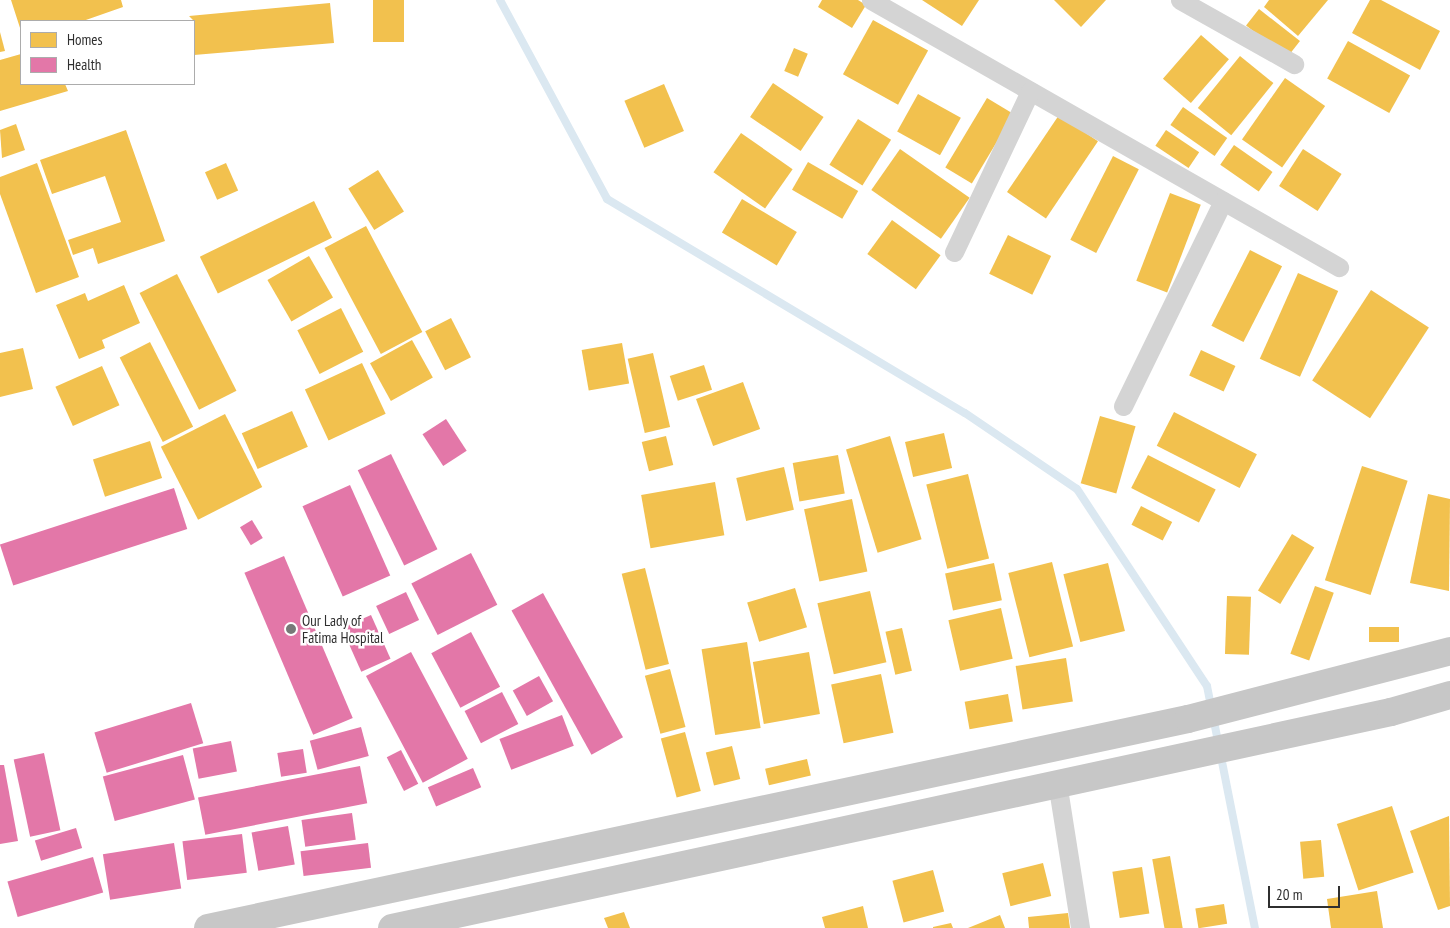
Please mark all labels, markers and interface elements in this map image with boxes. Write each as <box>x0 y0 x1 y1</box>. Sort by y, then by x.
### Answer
legend <box>20 20 195 85</box>
text: Homes <box>67 30 103 49</box>
text: Health <box>67 55 101 74</box>
place label: Our Lady of Fatima Hospital <box>302 611 384 646</box>
marker: Our Lady of Fatima Hospital <box>284 622 298 636</box>
scale bar <box>1270 876 1342 908</box>
text: 20 m <box>1276 885 1302 904</box>

